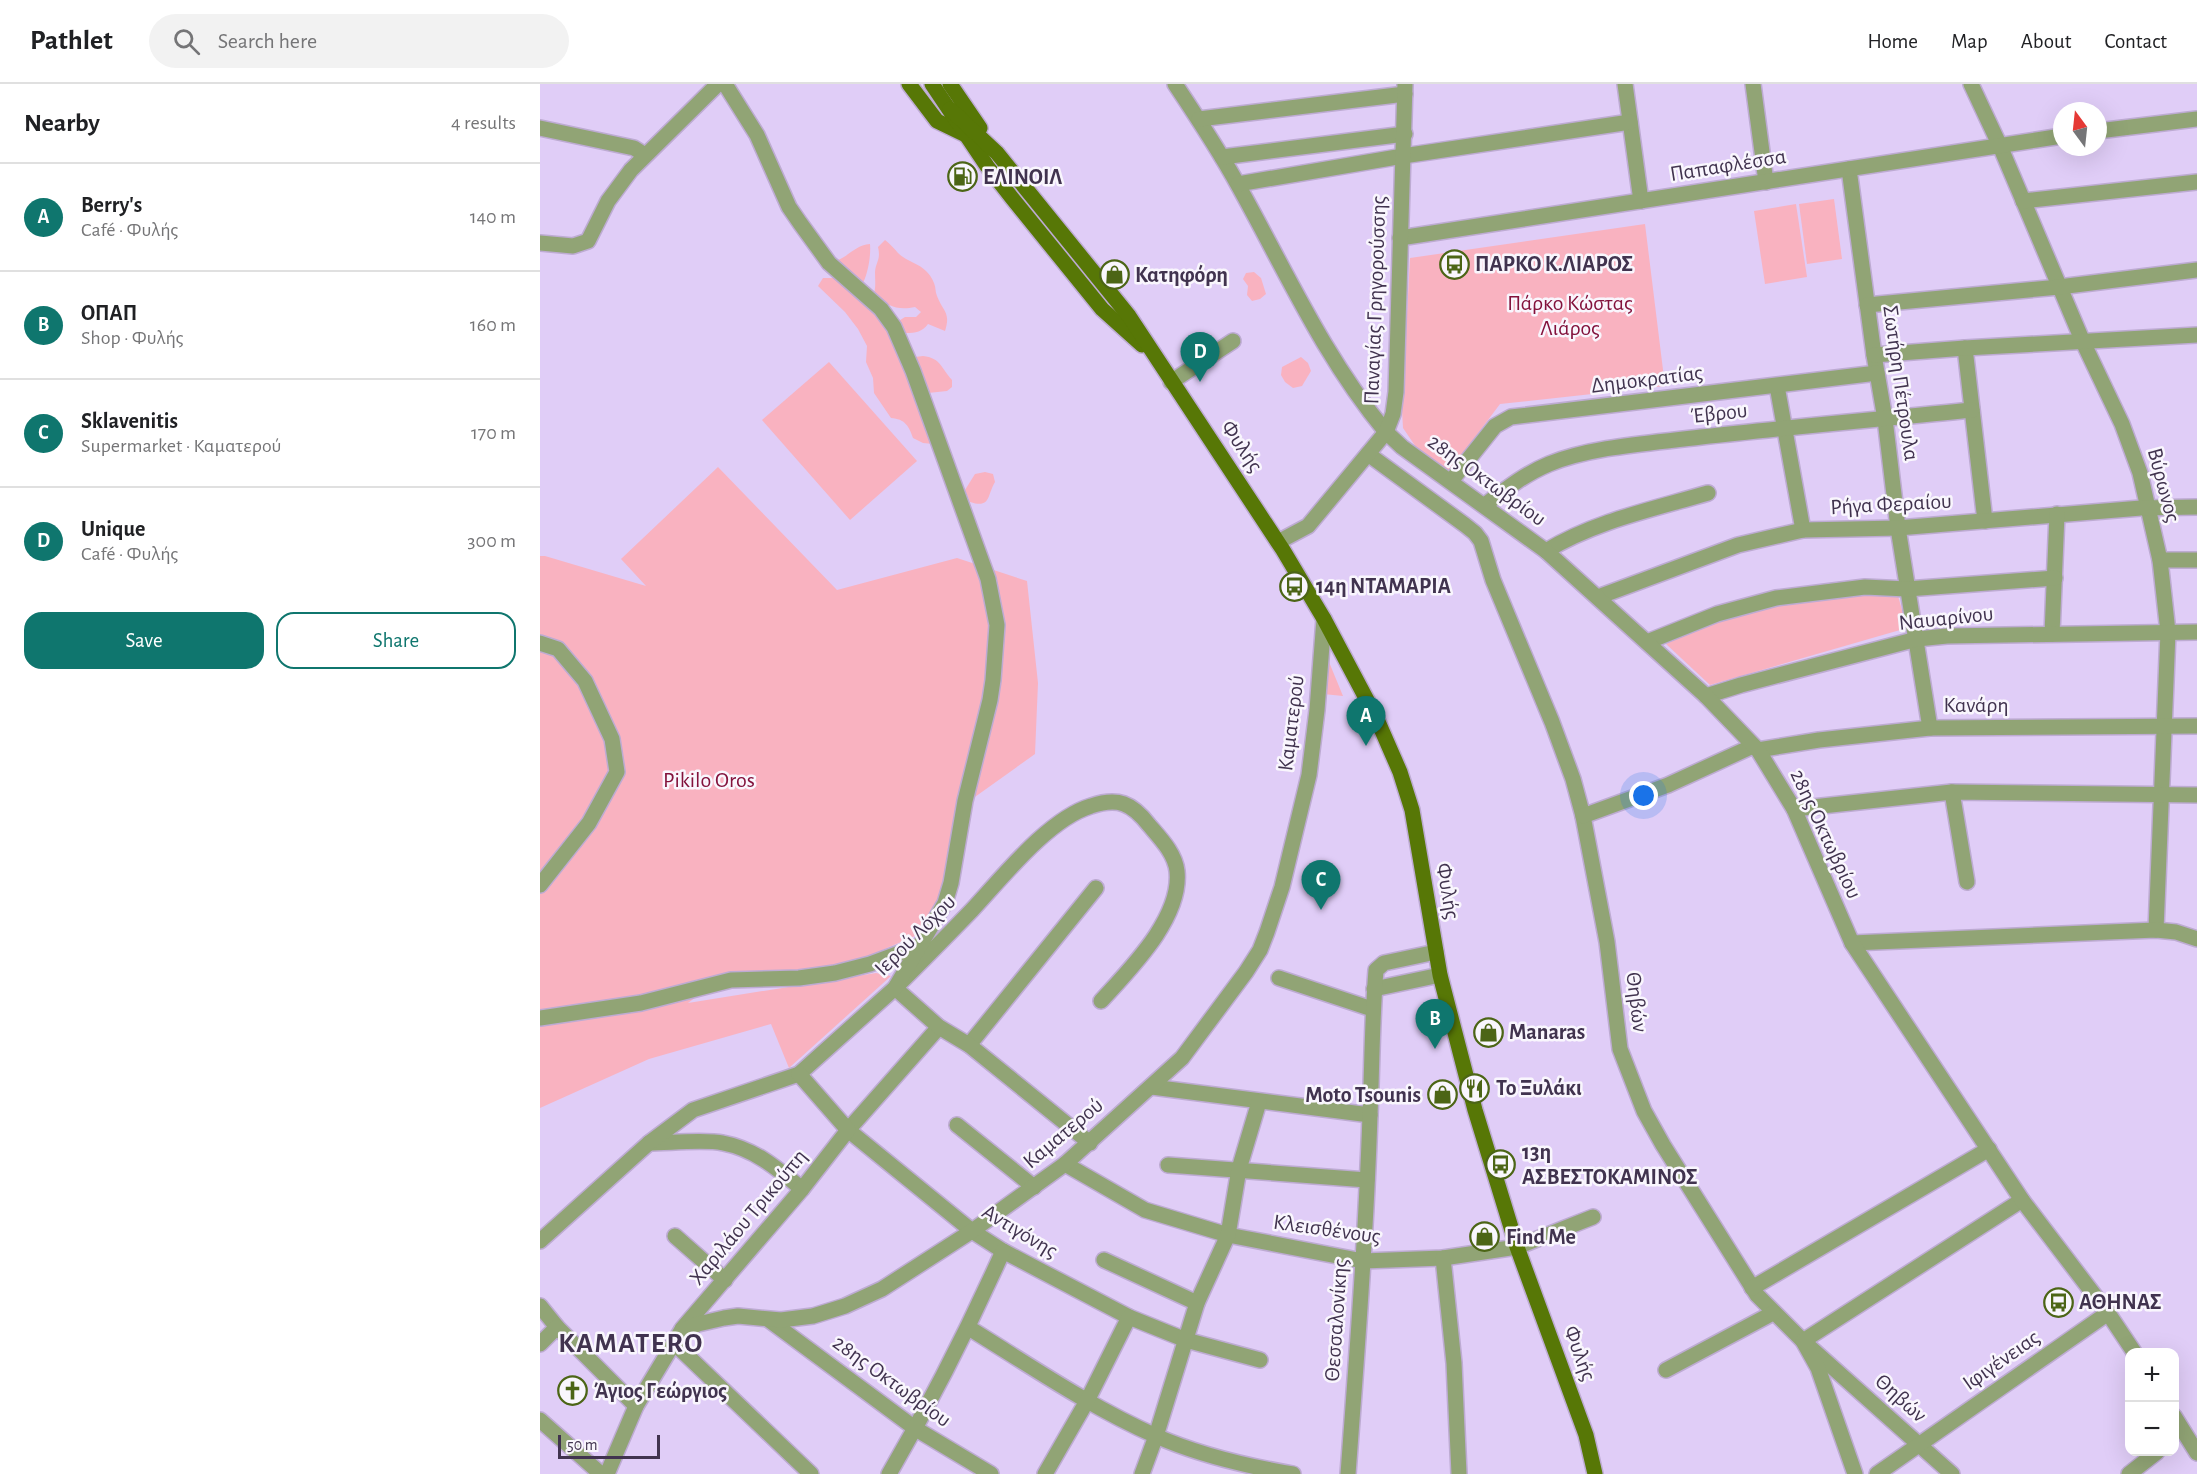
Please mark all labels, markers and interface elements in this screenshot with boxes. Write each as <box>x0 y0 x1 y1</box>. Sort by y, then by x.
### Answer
search box <box>149 14 569 68</box>
icon: search <box>170 25 203 58</box>
text: Pathlet <box>30 27 113 55</box>
text: Search here <box>218 30 317 52</box>
text: Home <box>1867 31 1918 52</box>
text: Map <box>1951 31 1988 52</box>
text: About <box>2021 31 2071 52</box>
text: Contact <box>2104 31 2167 52</box>
north arrow <box>2053 102 2107 156</box>
text: Nearby <box>24 110 100 136</box>
text: 4 results <box>451 113 516 133</box>
street label: Παπαφλέσσα <box>1668 145 1788 185</box>
fuel station icon: ΕΛΙΝΟΙΛ <box>946 161 978 193</box>
place label: ΕΛΙΝΟΙΛ <box>983 166 1062 188</box>
text: Berry's <box>81 194 142 216</box>
street label: Παναγίας Γρηγορούσσης <box>1360 195 1390 405</box>
text: A <box>38 207 50 227</box>
text: 140 m <box>470 207 516 227</box>
text: Café · Φυλής <box>81 220 178 240</box>
bus stop icon: ΠΑΡΚΟ Κ.ΛΙΑΡΟΣ <box>1438 248 1470 280</box>
place label: ΠΑΡΚΟ Κ.ΛΙΑΡΟΣ <box>1475 253 1633 275</box>
shop icon: Κατηφόρη <box>1098 259 1130 291</box>
place label: Κατηφόρη <box>1135 264 1228 286</box>
park label: Πάρκο Κώστας Λιάρος <box>1507 292 1633 339</box>
text: ΟΠΑΠ <box>81 302 137 324</box>
street label: Σωτήρη Πέτρουλα <box>1879 304 1923 462</box>
text: B <box>38 315 49 335</box>
text: 160 m <box>470 315 516 335</box>
text: Shop · Φυλής <box>81 328 184 348</box>
pin: D <box>1180 332 1220 382</box>
street label: Δημοκρατίας <box>1590 361 1704 397</box>
street label: Έβρου <box>1690 399 1748 427</box>
text: Sklavenitis <box>81 410 178 432</box>
street label: Φυλής <box>1217 416 1267 476</box>
text: C <box>38 423 49 443</box>
text: 170 m <box>471 423 516 443</box>
street label: 28ης Οκτωβρίου <box>1424 430 1550 530</box>
text: Supermarket · Καματερού <box>81 436 281 456</box>
street label: Βύρωνος <box>2144 446 2184 524</box>
street label: Ρήγα Φεραίου <box>1830 490 1952 518</box>
text: Unique <box>81 518 145 540</box>
text: D <box>37 531 50 551</box>
text: 300 m <box>467 531 516 551</box>
text: Café · Φυλής <box>81 544 178 564</box>
bus stop icon: 14η ΝΤΑΜΑΡΙΑ <box>1279 570 1311 602</box>
place label: 14η ΝΤΑΜΑΡΙΑ <box>1316 575 1451 597</box>
street label: Ναυαρίνου <box>1898 602 1994 634</box>
button: Save <box>24 612 264 669</box>
button: Share <box>276 612 516 669</box>
street label: Καματερού <box>1274 674 1308 772</box>
street label: Κανάρη <box>1943 694 2009 716</box>
pin: A <box>1346 696 1386 746</box>
street label: 28ης Οκτωβρίου <box>1786 766 1866 902</box>
park label: Pikilo Oros <box>663 769 755 791</box>
your location <box>1629 781 1658 810</box>
pin: C <box>1302 860 1340 910</box>
street label: Φυλής <box>1432 861 1464 921</box>
street label: Ιερού Λόχου <box>870 890 960 980</box>
street label: Θηβών <box>1622 971 1652 1033</box>
pin: B <box>1416 1000 1454 1049</box>
shop icon: Manaras <box>1472 1016 1504 1048</box>
place label: Manaras <box>1509 1021 1585 1043</box>
restaurant icon: Το Ξυλάκι <box>1459 1072 1491 1104</box>
place label: Το Ξυλάκι <box>1496 1077 1582 1099</box>
shop icon: Moto Tsounis <box>1426 1079 1458 1111</box>
place label: Moto Tsounis <box>1305 1084 1421 1106</box>
street label: Καματερού <box>1019 1094 1107 1172</box>
place label: 13η ΑΣΒΕΣΤΟΚΑΜΙΝΟΣ <box>1522 1141 1698 1188</box>
street label: Χαριλάου Τρικούπη <box>685 1145 811 1289</box>
bus stop icon: 13η ΑΣΒΕΣΤΟΚΑΜΙΝΟΣ <box>1485 1149 1517 1181</box>
street label: Αντιγόνης <box>979 1200 1061 1262</box>
street label: Κλεισθένους <box>1272 1211 1382 1247</box>
shop icon: Find Me <box>1469 1221 1501 1253</box>
place label: Find Me <box>1506 1226 1576 1248</box>
street label: Θεσσαλονίκης <box>1321 1258 1351 1382</box>
bus stop icon: ΑΘΗΝΑΣ <box>2042 1286 2074 1318</box>
place label: ΑΘΗΝΑΣ <box>2079 1291 2162 1313</box>
street label: Φυλής <box>1560 1322 1600 1384</box>
street label: Ιφιγένειας <box>1959 1326 2043 1394</box>
district label: KAMATERO <box>558 1330 704 1358</box>
street label: 28ης Οκτωβρίου <box>829 1331 955 1431</box>
map controls <box>2125 1348 2179 1456</box>
button: + <box>2125 1348 2179 1402</box>
street label: Θηβών <box>1871 1370 1931 1426</box>
church icon: Άγιος Γεώργιος <box>557 1375 589 1407</box>
place label: Άγιος Γεώργιος <box>594 1380 727 1403</box>
button: − <box>2125 1402 2179 1456</box>
scale bar <box>558 1432 660 1460</box>
text: 50 m <box>567 1437 598 1453</box>

